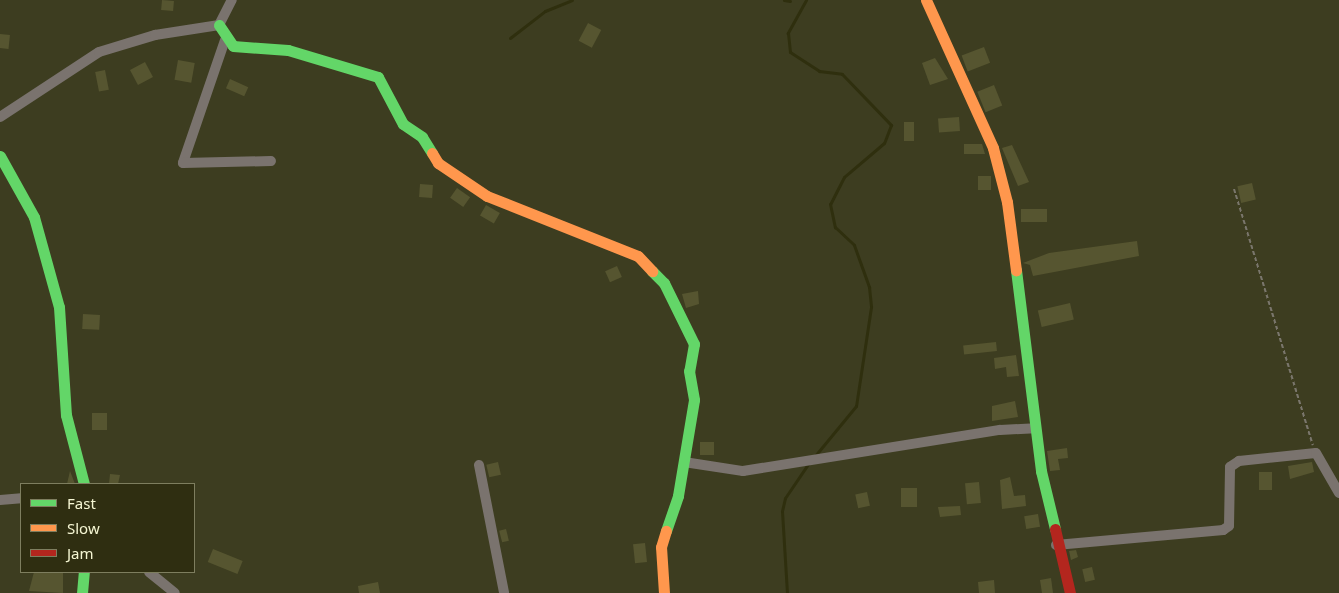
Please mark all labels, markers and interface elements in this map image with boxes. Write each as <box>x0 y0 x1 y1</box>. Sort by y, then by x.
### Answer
legend <box>20 483 195 573</box>
text: Fast <box>67 493 96 513</box>
text: Slow <box>67 518 100 538</box>
text: Jam <box>67 543 94 563</box>

